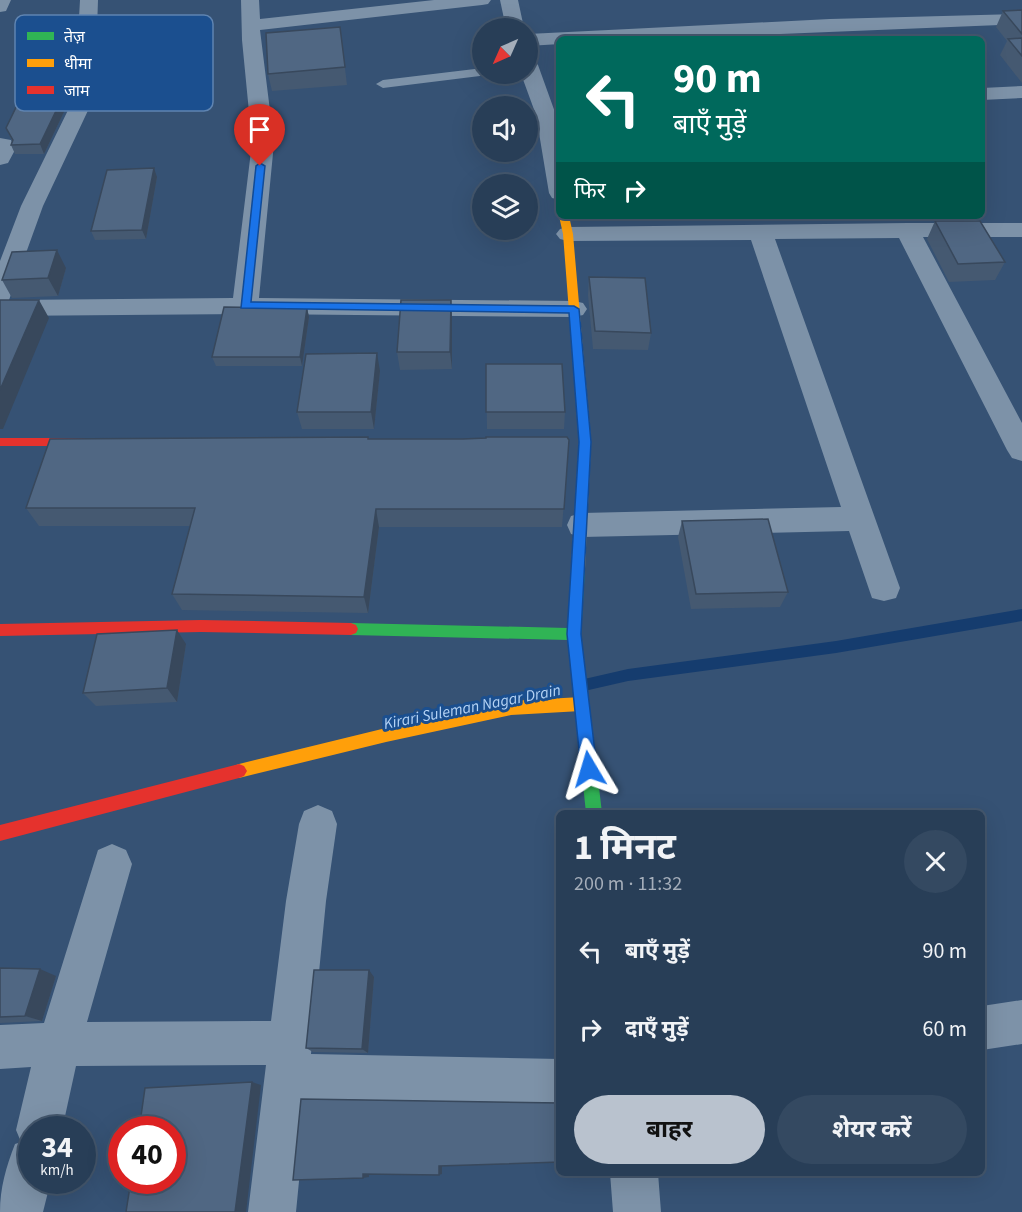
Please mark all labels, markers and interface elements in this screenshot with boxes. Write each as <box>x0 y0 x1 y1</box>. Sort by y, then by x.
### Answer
legend <box>15 15 213 111</box>
north arrow <box>472 18 538 84</box>
map controls <box>472 18 538 240</box>
text: तेज़ <box>64 26 86 48</box>
text: 90 m <box>673 49 762 109</box>
text: धीमा <box>64 53 93 75</box>
icon: left <box>574 60 652 138</box>
text: जाम <box>64 80 90 102</box>
button: sound <box>472 96 538 162</box>
pin <box>234 104 285 166</box>
text: बाएँ मुड़ें <box>673 105 746 144</box>
icon: arrive <box>243 113 276 146</box>
button: layers <box>472 174 538 240</box>
icon: right <box>618 174 651 207</box>
text: फिर <box>574 175 606 207</box>
water label: Kirari Suleman Nagar Drain <box>382 679 563 735</box>
position arrow <box>557 737 621 801</box>
text: 1 मिनट <box>574 822 676 873</box>
button: close <box>904 830 967 893</box>
text: 200 m · 11:32 <box>574 870 682 898</box>
icon: left <box>574 935 607 968</box>
text: बाएँ मुड़ें <box>625 935 690 967</box>
text: 90 m <box>922 935 967 967</box>
icon: right <box>574 1013 607 1046</box>
text: दाएँ मुड़ें <box>625 1013 688 1045</box>
text: 60 m <box>922 1013 967 1045</box>
button: बाहर <box>574 1095 765 1164</box>
button: शेयर करें <box>777 1095 967 1164</box>
speed limit sign: 40 <box>108 1116 186 1194</box>
text: 34 <box>41 1126 73 1169</box>
text: km/h <box>40 1160 74 1181</box>

